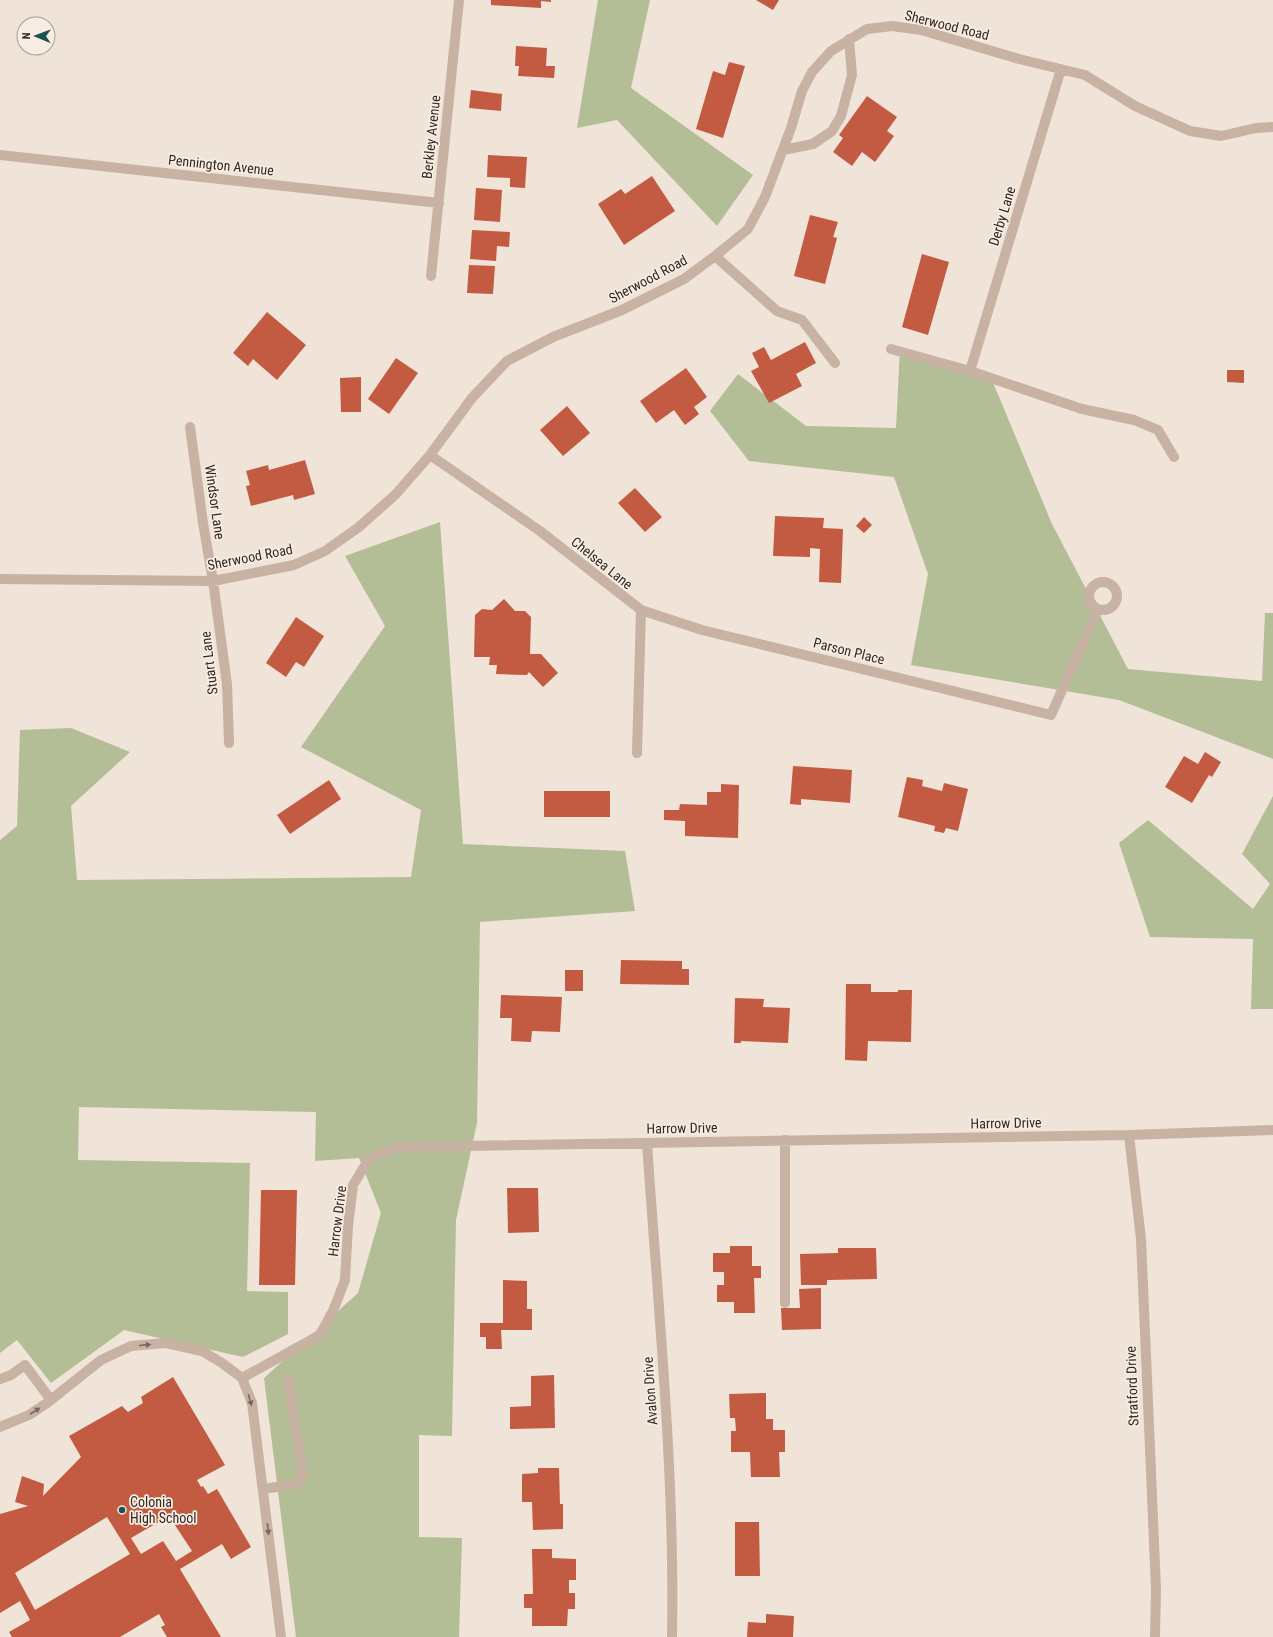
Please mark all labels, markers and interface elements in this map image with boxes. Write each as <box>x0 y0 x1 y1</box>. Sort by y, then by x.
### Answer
street label: Sherwood Road <box>903 7 991 43</box>
north arrow <box>16 16 56 56</box>
text: N <box>20 32 33 39</box>
street label: Berkley Avenue <box>419 94 443 180</box>
street label: Pennington Avenue <box>167 152 275 179</box>
street label: Derby Lane <box>985 184 1019 248</box>
street label: Sherwood Road <box>606 252 690 306</box>
street label: Windsor Lane <box>202 464 228 541</box>
street label: Chelsea Lane <box>568 533 636 593</box>
street label: Sherwood Road <box>206 541 294 573</box>
street label: Stuart Lane <box>197 630 221 696</box>
street label: Parson Place <box>812 634 887 668</box>
street label: Harrow Drive <box>970 1114 1042 1132</box>
street label: Harrow Drive <box>646 1119 718 1137</box>
street label: Harrow Drive <box>325 1184 349 1257</box>
one-way arrow <box>139 1342 151 1348</box>
street label: Stratford Drive <box>1123 1345 1141 1426</box>
street label: Avalon Drive <box>640 1356 660 1426</box>
one-way arrow <box>247 1395 253 1407</box>
one-way arrow <box>30 1407 40 1415</box>
place label: Colonia High School <box>130 1494 197 1526</box>
marker: Colonia High School <box>117 1505 127 1515</box>
one-way arrow <box>265 1523 271 1535</box>

